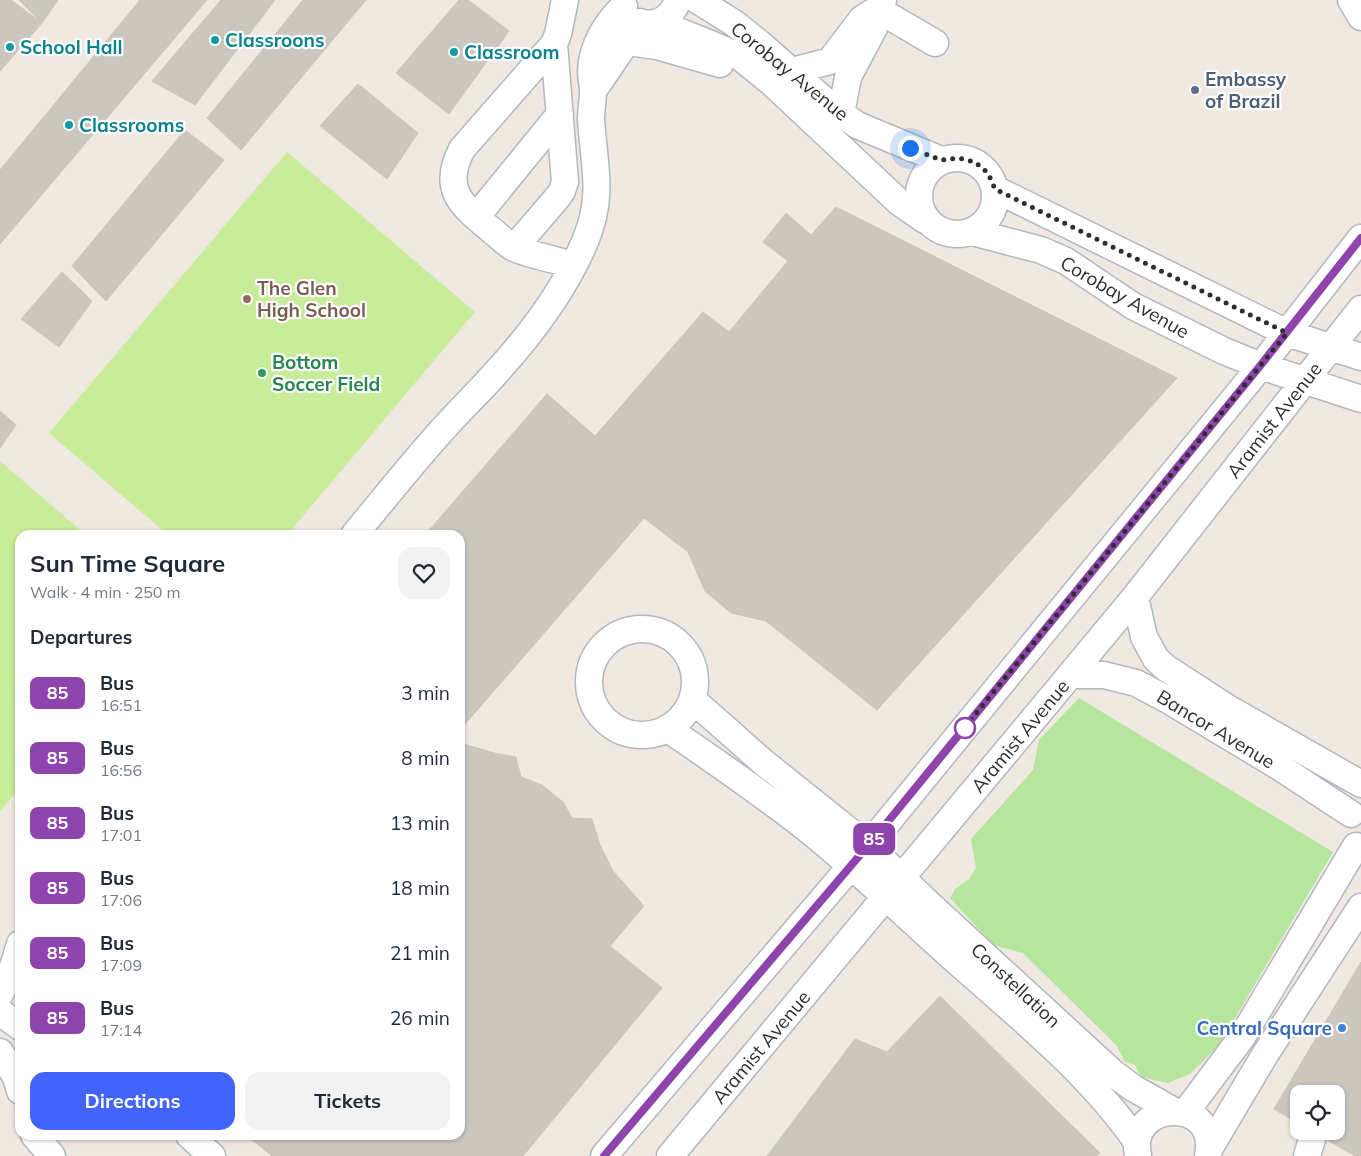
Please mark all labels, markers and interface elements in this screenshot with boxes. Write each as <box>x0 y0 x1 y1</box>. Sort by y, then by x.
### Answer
street label: Corobay Avenue <box>726 16 854 126</box>
place label: Classroons <box>225 28 325 52</box>
marker: Classroons <box>209 34 221 46</box>
place label: School Hall <box>20 35 122 59</box>
place label: Classroom <box>464 40 560 64</box>
marker: School Hall <box>4 41 16 53</box>
marker: Classroom <box>448 46 460 58</box>
place label: Embassy of Brazil <box>1205 67 1287 113</box>
marker: Embassy of Brazil <box>1189 84 1201 96</box>
place label: Classrooms <box>79 113 184 137</box>
marker: Classrooms <box>63 119 75 131</box>
your location <box>898 136 923 161</box>
street label: Corobay Avenue <box>1056 250 1194 344</box>
place label: The Glen High School <box>257 276 366 322</box>
marker: The Glen High School <box>241 293 253 305</box>
place label: Bottom Soccer Field <box>272 350 380 396</box>
street label: Aramist Avenue <box>1221 357 1327 483</box>
marker: Bottom Soccer Field <box>256 367 268 379</box>
button: heart <box>398 547 450 599</box>
text: Sun Time Square <box>30 548 225 578</box>
text: Walk · 4 min · 250 m <box>30 582 181 602</box>
text: Departures <box>30 625 132 649</box>
text: Bus <box>100 671 134 695</box>
street label: Aramist Avenue <box>966 674 1074 798</box>
text: 85 <box>47 681 68 704</box>
text: 3 min <box>401 681 450 705</box>
street label: Bancor Avenue <box>1153 684 1279 774</box>
text: 16:51 <box>100 695 142 715</box>
unlabelled marker <box>954 717 976 739</box>
text: Bus <box>100 736 134 760</box>
text: 85 <box>47 746 68 769</box>
text: 8 min <box>401 746 450 770</box>
text: 16:56 <box>100 760 142 780</box>
text: Bus <box>100 801 134 825</box>
text: 85 <box>47 811 68 834</box>
text: 13 min <box>390 811 450 835</box>
line badge: 85 <box>852 823 896 855</box>
text: 17:01 <box>100 825 142 845</box>
text: 85 <box>863 827 885 850</box>
text: Bus <box>100 866 134 890</box>
text: 85 <box>47 876 68 899</box>
text: 18 min <box>390 876 450 900</box>
text: 17:06 <box>100 890 142 910</box>
text: Bus <box>100 931 134 955</box>
street label: Constellation <box>966 937 1066 1033</box>
text: 85 <box>47 941 68 964</box>
text: 21 min <box>390 941 450 965</box>
text: 17:09 <box>100 955 142 975</box>
street label: Aramist Avenue <box>707 985 815 1109</box>
text: Bus <box>100 996 134 1020</box>
text: 85 <box>47 1006 68 1029</box>
text: 26 min <box>390 1006 450 1030</box>
place label: Central Square <box>1196 1016 1332 1040</box>
text: 17:14 <box>100 1020 142 1040</box>
marker: Central Square <box>1336 1022 1348 1034</box>
button: Directions <box>30 1072 235 1130</box>
button: Tickets <box>245 1072 450 1130</box>
map controls <box>1290 1085 1345 1140</box>
button: locate <box>1290 1085 1345 1140</box>

